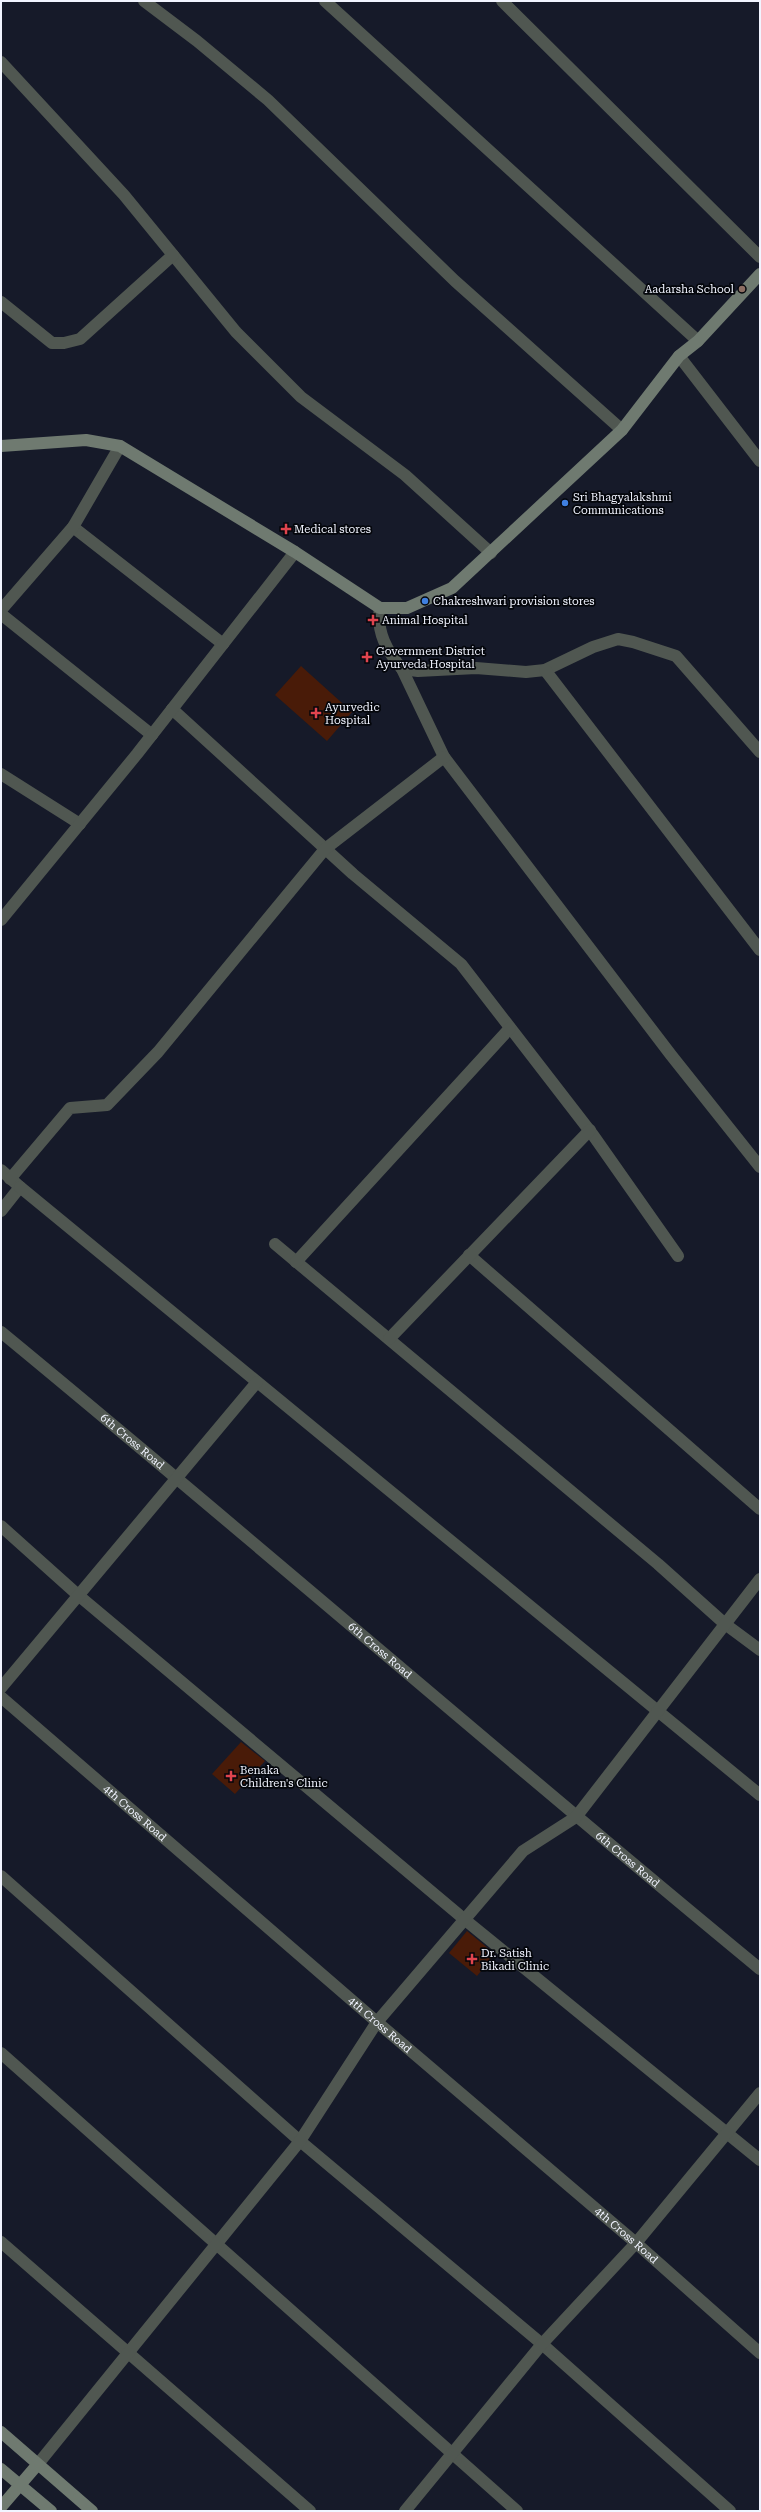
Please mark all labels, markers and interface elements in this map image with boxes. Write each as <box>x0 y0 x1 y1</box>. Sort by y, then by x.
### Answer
place label: Aadarsha School <box>645 283 735 296</box>
marker: Aadarsha School <box>737 284 747 294</box>
place label: Sri Bhagyalakshmi Communications <box>573 491 672 517</box>
marker: Sri Bhagyalakshmi Communications <box>560 498 570 508</box>
place label: Medical stores <box>294 523 371 536</box>
marker: Medical stores <box>281 524 291 534</box>
place label: Chakreshwari provision stores <box>433 595 594 608</box>
marker: Chakreshwari provision stores <box>420 596 430 606</box>
marker: Animal Hospital <box>367 614 379 626</box>
place label: Animal Hospital <box>382 614 468 627</box>
place label: Government District Ayurveda Hospital <box>376 645 485 671</box>
marker: Government District Ayurveda Hospital <box>361 651 373 663</box>
place label: Ayurvedic Hospital <box>325 701 380 727</box>
marker: Ayurvedic Hospital <box>310 707 322 719</box>
street label: 6th Cross Road <box>98 1411 167 1472</box>
street label: 6th Cross Road <box>345 1620 414 1681</box>
place label: Benaka Children's Clinic <box>240 1764 328 1790</box>
marker: Benaka Children's Clinic <box>225 1770 237 1782</box>
street label: 4th Cross Road <box>100 1782 169 1844</box>
street label: 6th Cross Road <box>593 1829 662 1890</box>
place label: Dr. Satish Bikadi Clinic <box>481 1947 549 1973</box>
marker: Dr. Satish Bikadi Clinic <box>466 1953 478 1965</box>
street label: 4th Cross Road <box>345 1994 414 2056</box>
street label: 4th Cross Road <box>592 2205 660 2266</box>

